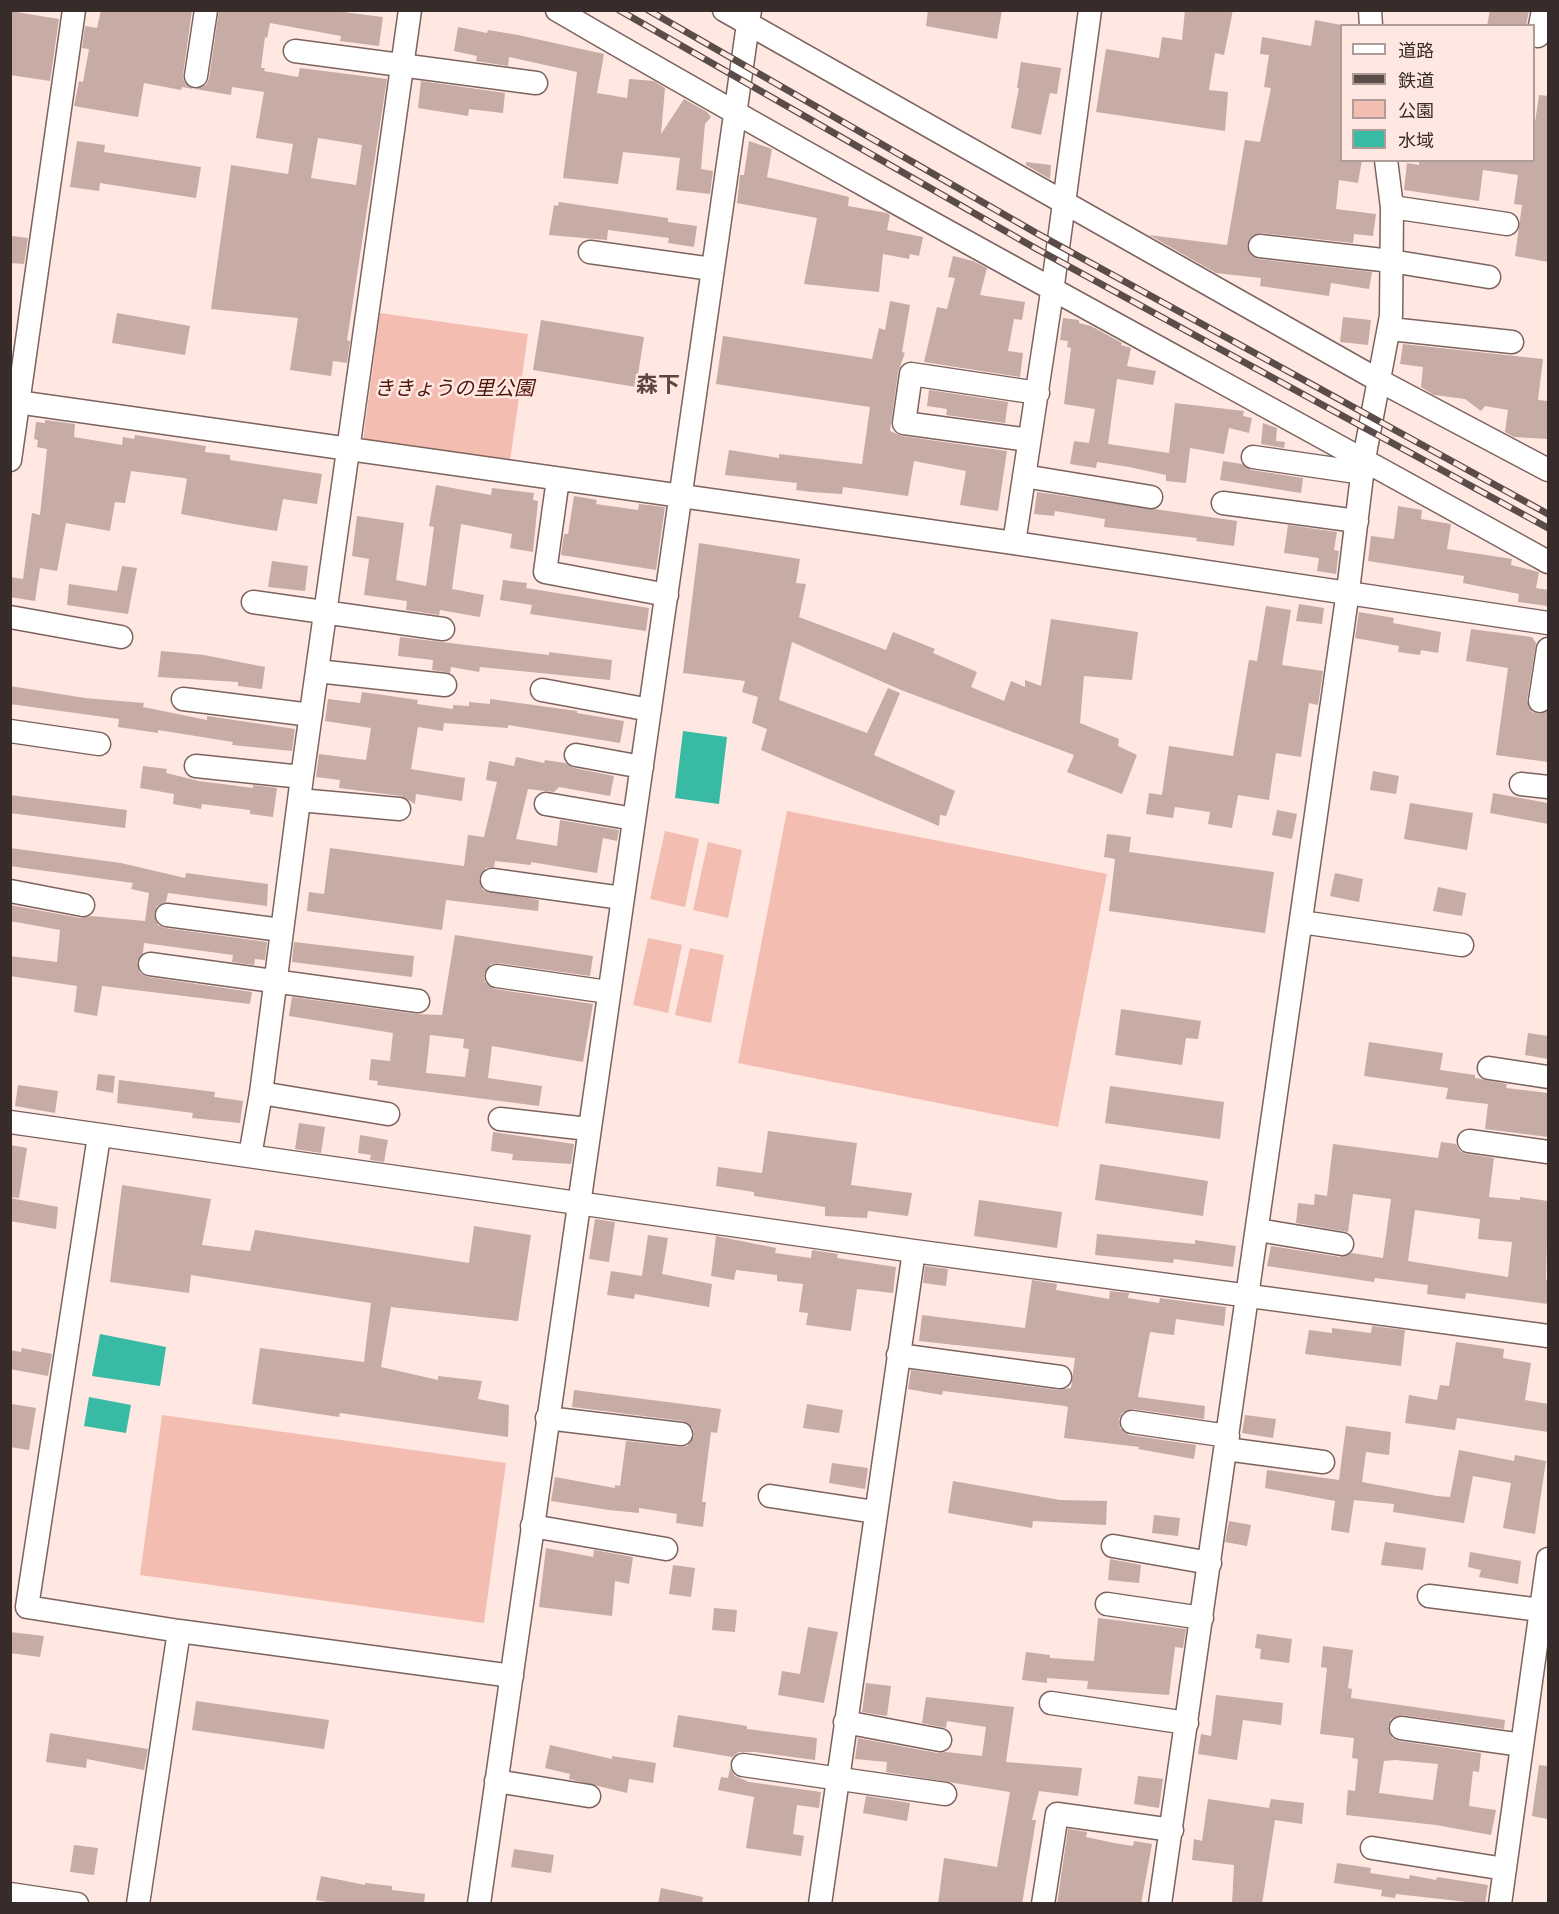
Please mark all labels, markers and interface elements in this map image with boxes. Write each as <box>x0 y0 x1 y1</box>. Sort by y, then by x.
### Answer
legend <box>1340 24 1535 162</box>
text: 道路 <box>1398 38 1434 62</box>
text: 鉄道 <box>1398 68 1434 92</box>
text: 公園 <box>1398 98 1434 122</box>
text: 水域 <box>1398 128 1434 152</box>
district label: 森下 <box>636 373 680 399</box>
park label: ききょうの里公園 <box>374 377 534 401</box>

